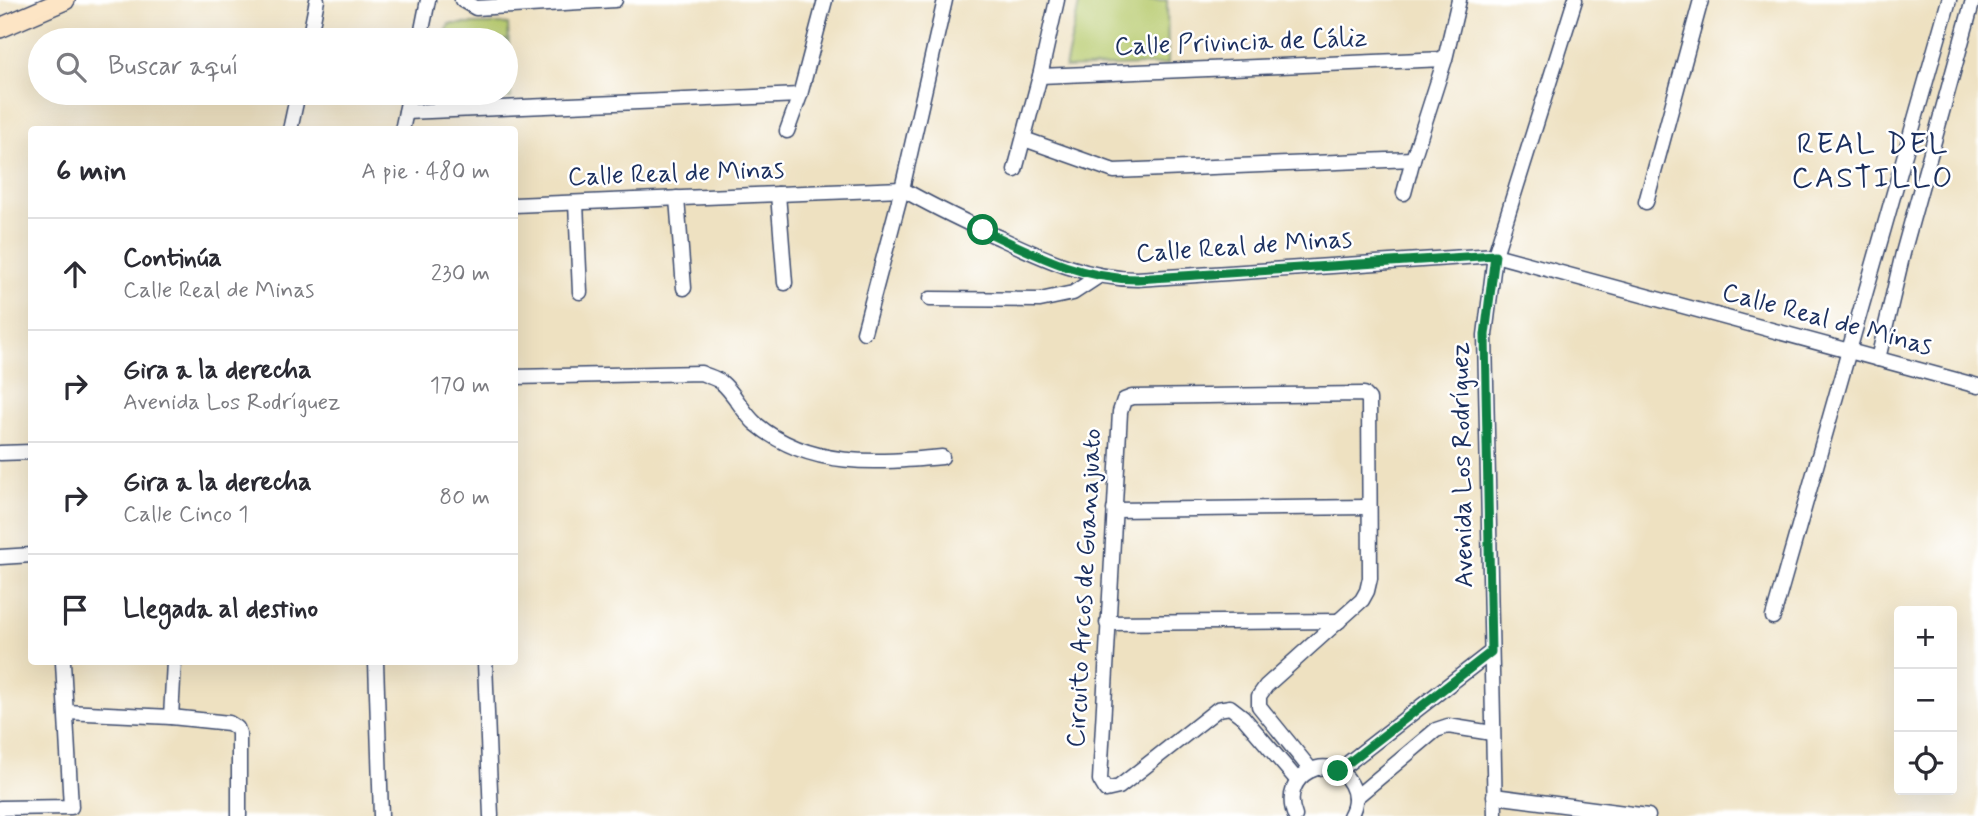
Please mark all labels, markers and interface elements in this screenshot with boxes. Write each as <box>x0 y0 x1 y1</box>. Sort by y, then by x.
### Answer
street label: Calle Privincia de Cáliz <box>1114 22 1368 64</box>
search box <box>28 28 518 105</box>
icon: search <box>52 48 90 86</box>
text: Buscar aquí <box>108 50 239 84</box>
district label: REAL DEL CASTILLO <box>1791 125 1955 198</box>
text: 6 min <box>56 152 127 191</box>
street label: Calle Real de Minas <box>567 153 785 195</box>
text: A pie · 480 m <box>361 157 490 187</box>
route start <box>967 214 998 245</box>
street label: Calle Real de Minas <box>1135 222 1353 272</box>
text: Continúa <box>123 242 222 276</box>
icon: ahead <box>56 255 94 293</box>
text: 230 m <box>431 259 490 289</box>
text: Calle Real de Minas <box>123 276 314 306</box>
street label: Calle Real de Minas <box>1718 276 1936 364</box>
street label: Avenida Los Rodríguez <box>1444 342 1482 588</box>
text: Gira a la derecha <box>123 354 312 388</box>
icon: right <box>56 367 94 405</box>
text: 170 m <box>430 371 490 401</box>
text: Avenida Los Rodríguez <box>123 388 341 418</box>
street label: Circuito Arcos de Guanajuato <box>1060 427 1110 749</box>
text: Gira a la derecha <box>123 466 312 500</box>
icon: right <box>56 479 94 517</box>
text: 80 m <box>439 483 490 513</box>
text: Calle Cinco 1 <box>123 500 249 530</box>
icon: arrive <box>56 591 94 629</box>
text: Llegada al destino <box>123 593 318 627</box>
map controls <box>1894 606 1957 795</box>
button: + <box>1894 606 1957 669</box>
button: − <box>1894 669 1957 732</box>
button: locate <box>1894 732 1957 795</box>
route end <box>1322 755 1353 786</box>

